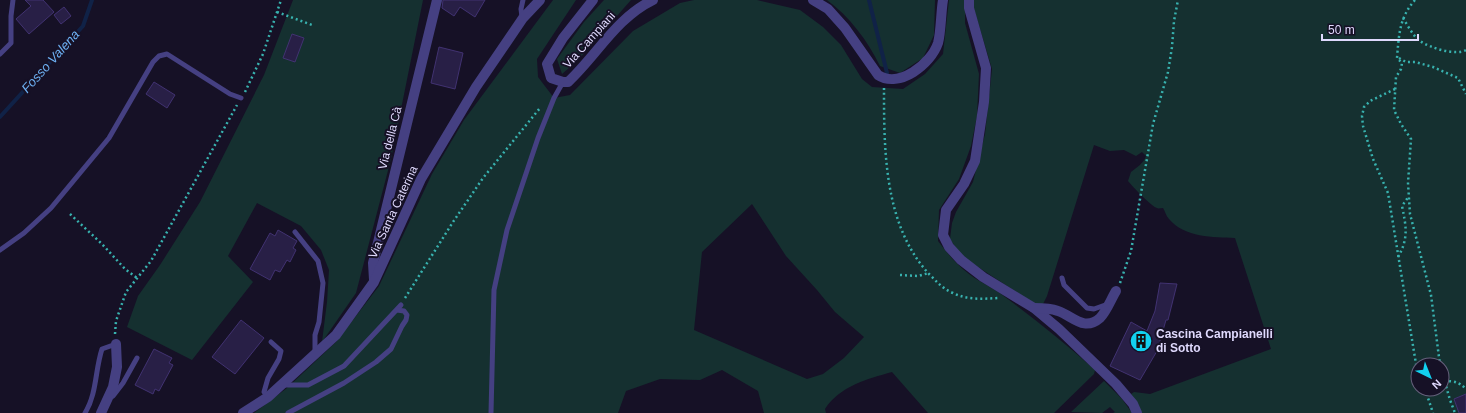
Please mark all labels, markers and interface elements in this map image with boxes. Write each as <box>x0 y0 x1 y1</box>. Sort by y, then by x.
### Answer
street label: Via Campiani <box>560 9 618 71</box>
scale bar <box>1322 16 1418 42</box>
text: 50 m <box>1328 23 1355 37</box>
water label: Fosso Valena <box>18 27 82 96</box>
street label: Via della Cà <box>375 105 405 171</box>
street label: Via Santa Caterina <box>365 163 421 261</box>
place label: Cascina Campianelli di Sotto <box>1156 327 1273 355</box>
building icon: Cascina Campianelli di Sotto <box>1128 328 1154 354</box>
north arrow <box>1410 357 1450 397</box>
text: N <box>1430 377 1444 391</box>

